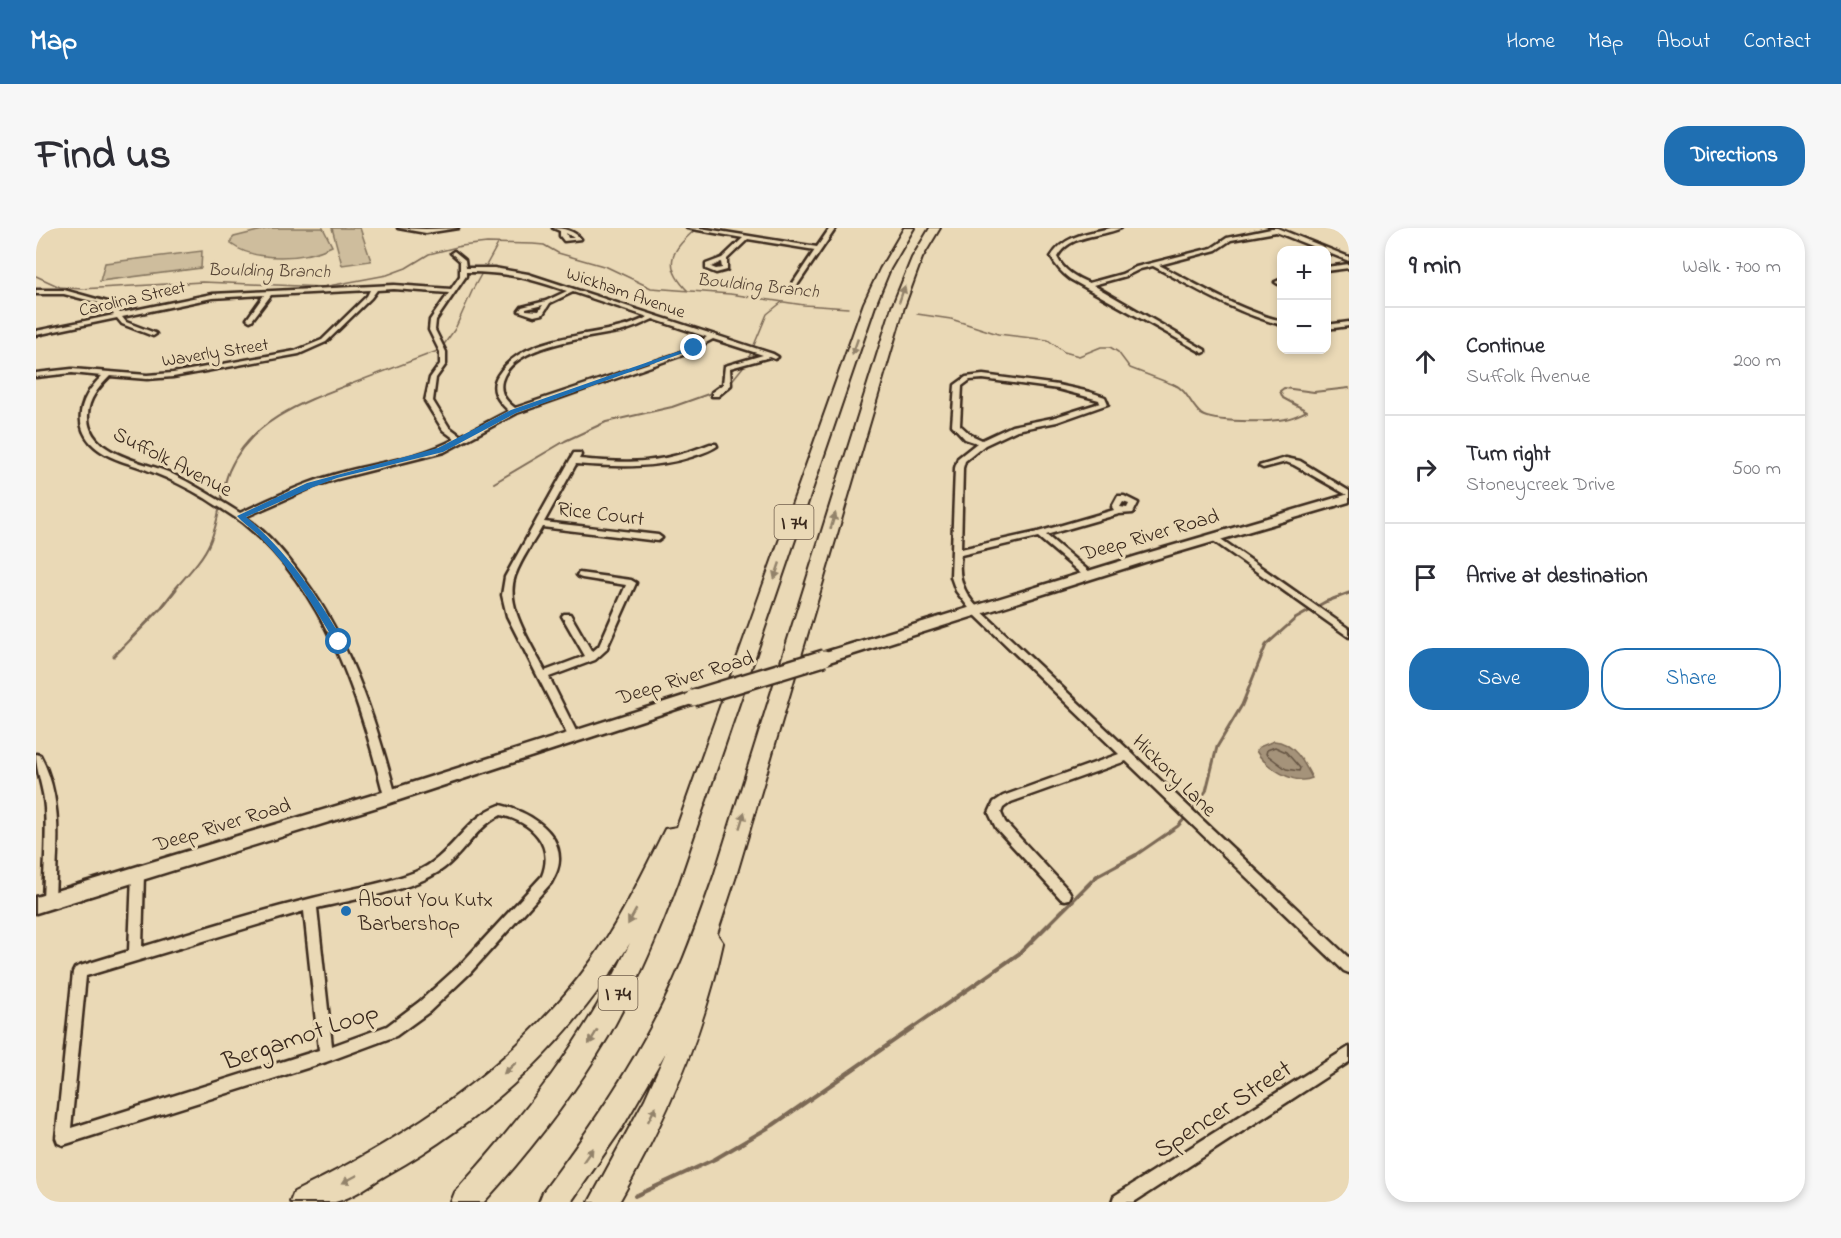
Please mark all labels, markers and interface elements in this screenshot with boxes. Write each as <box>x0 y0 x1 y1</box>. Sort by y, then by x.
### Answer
text: Map <box>30 22 77 63</box>
text: Home <box>1506 27 1555 57</box>
text: Map <box>1588 27 1623 57</box>
text: About <box>1656 27 1710 57</box>
text: Contact <box>1743 27 1811 57</box>
text: Find us <box>36 126 171 187</box>
button: Directions <box>1664 126 1805 186</box>
map controls <box>1277 246 1331 354</box>
button: + <box>1277 246 1331 300</box>
text: 9 min <box>1409 248 1461 286</box>
text: Walk · 700 m <box>1682 253 1781 282</box>
water label: Boulding Branch <box>208 258 331 286</box>
street label: Wickham Avenue <box>562 261 689 327</box>
water label: Boulding Branch <box>696 268 820 306</box>
street label: Carolina Street <box>77 275 188 325</box>
one-way arrow <box>897 285 907 303</box>
button: − <box>1277 300 1331 354</box>
text: Continue <box>1466 331 1545 363</box>
street label: Waverly Street <box>160 333 271 375</box>
route end <box>680 334 706 360</box>
one-way arrow <box>849 338 859 356</box>
icon: ahead <box>1409 345 1442 378</box>
text: 200 m <box>1733 347 1781 376</box>
text: Suffolk Avenue <box>1466 363 1590 392</box>
street label: Suffolk Avenue <box>107 420 237 506</box>
text: Turn right <box>1466 439 1551 471</box>
icon: right <box>1409 453 1442 486</box>
text: 500 m <box>1732 455 1781 484</box>
text: Stoneycreek Drive <box>1466 471 1615 500</box>
street label: Rice Court <box>556 495 646 535</box>
street label: Deep River Road <box>1077 502 1223 570</box>
road number: I 74 <box>774 505 813 539</box>
one-way arrow <box>829 512 838 530</box>
icon: arrive <box>1409 561 1442 594</box>
text: Arrive at destination <box>1466 561 1648 593</box>
one-way arrow <box>771 562 781 580</box>
route start <box>325 628 351 654</box>
street label: Deep River Road <box>612 644 758 714</box>
button: Save <box>1409 648 1589 710</box>
button: Share <box>1601 648 1781 710</box>
street label: Hickory Lane <box>1123 728 1223 826</box>
street label: Deep River Road <box>149 791 295 861</box>
one-way arrow <box>738 811 747 829</box>
place label: About You Kutx Barbershop <box>357 886 493 940</box>
marker: About You Kutx Barbershop <box>339 904 353 918</box>
one-way arrow <box>627 909 637 926</box>
road number: I 74 <box>598 976 638 1010</box>
street label: Bergamot Loop <box>217 993 384 1083</box>
one-way arrow <box>587 1029 598 1045</box>
street label: Spencer Street <box>1147 1051 1301 1170</box>
one-way arrow <box>503 1061 518 1074</box>
one-way arrow <box>647 1105 656 1122</box>
one-way arrow <box>582 1147 593 1163</box>
one-way arrow <box>342 1174 359 1184</box>

